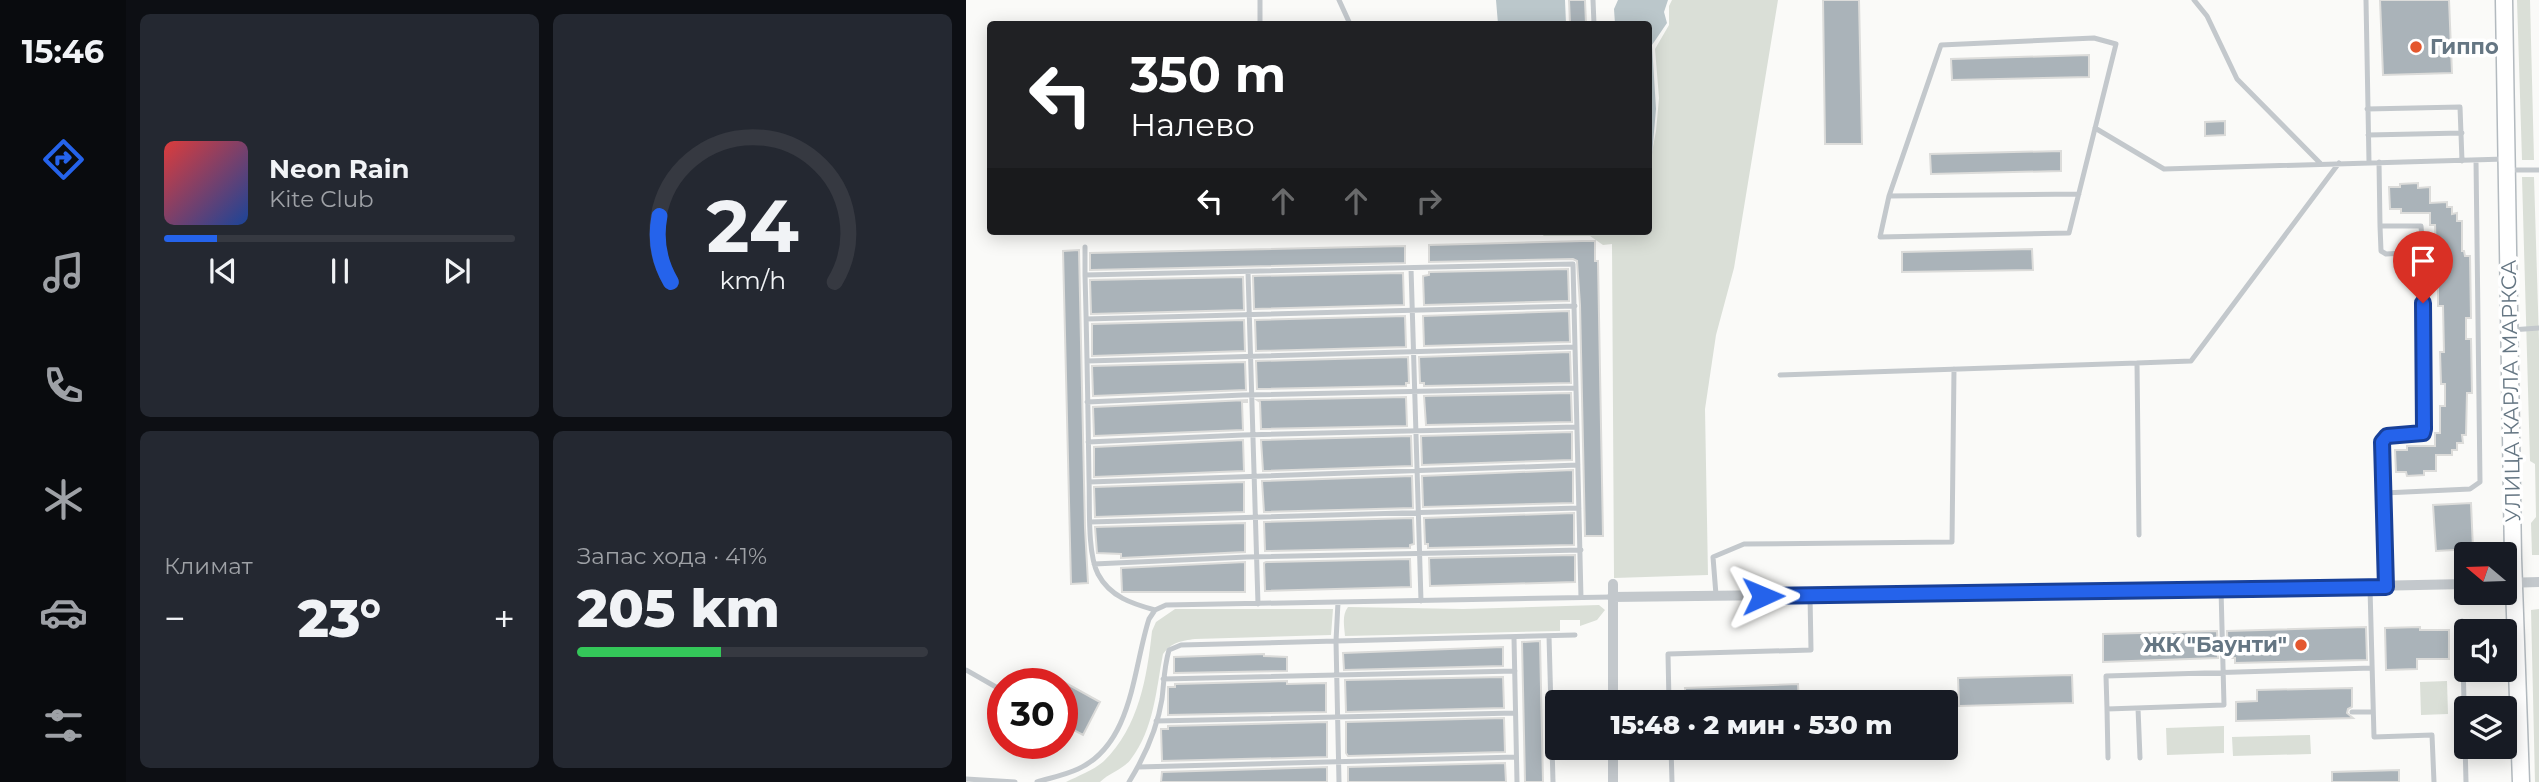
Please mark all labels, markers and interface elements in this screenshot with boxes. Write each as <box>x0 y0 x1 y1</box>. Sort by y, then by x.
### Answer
text: 15:46 <box>22 32 104 71</box>
place label: Гиппо <box>2430 34 2499 59</box>
marker: Гиппо <box>2408 39 2424 55</box>
text: 350 m <box>1130 45 1286 104</box>
icon: left <box>1015 49 1106 140</box>
text: Налево <box>1130 105 1255 144</box>
icon: directions <box>39 135 88 184</box>
text: Neon Rain <box>269 153 410 185</box>
text: 24 <box>706 182 799 270</box>
icon: left <box>1191 182 1229 220</box>
icon: ahead <box>1264 182 1302 220</box>
icon: ahead <box>1337 182 1375 220</box>
icon: right <box>1410 182 1448 220</box>
text: Kite Club <box>269 185 374 213</box>
pin <box>2393 231 2453 303</box>
icon: arrive <box>2404 242 2442 280</box>
icon: music <box>39 248 88 297</box>
icon: previous <box>204 252 242 290</box>
icon: pause <box>321 252 359 290</box>
icon: next <box>438 252 476 290</box>
street label: УЛИЦА КАРЛА МАРКСА <box>2496 259 2525 522</box>
text: km/h <box>719 265 786 295</box>
icon: phone <box>39 361 88 410</box>
icon: climate <box>39 475 88 524</box>
text: Запас хода · 41% <box>577 542 767 570</box>
north arrow <box>2454 542 2516 606</box>
map controls <box>2454 542 2517 759</box>
text: Климат <box>164 552 253 580</box>
position arrow <box>1726 559 1800 633</box>
text: 205 km <box>577 577 780 640</box>
text: 23° <box>298 587 381 650</box>
icon: car <box>39 588 88 637</box>
text: − <box>164 595 186 642</box>
text: + <box>493 595 515 642</box>
button: sound <box>2454 619 2517 682</box>
place label: ЖК "Баунти" <box>2143 632 2287 657</box>
marker: ЖК "Баунти" <box>2293 637 2309 653</box>
speed limit sign: 30 <box>987 668 1078 759</box>
button: layers <box>2454 696 2517 759</box>
icon: filters <box>39 701 88 750</box>
text: 15:48 · 2 мин · 530 m <box>1611 709 1893 741</box>

